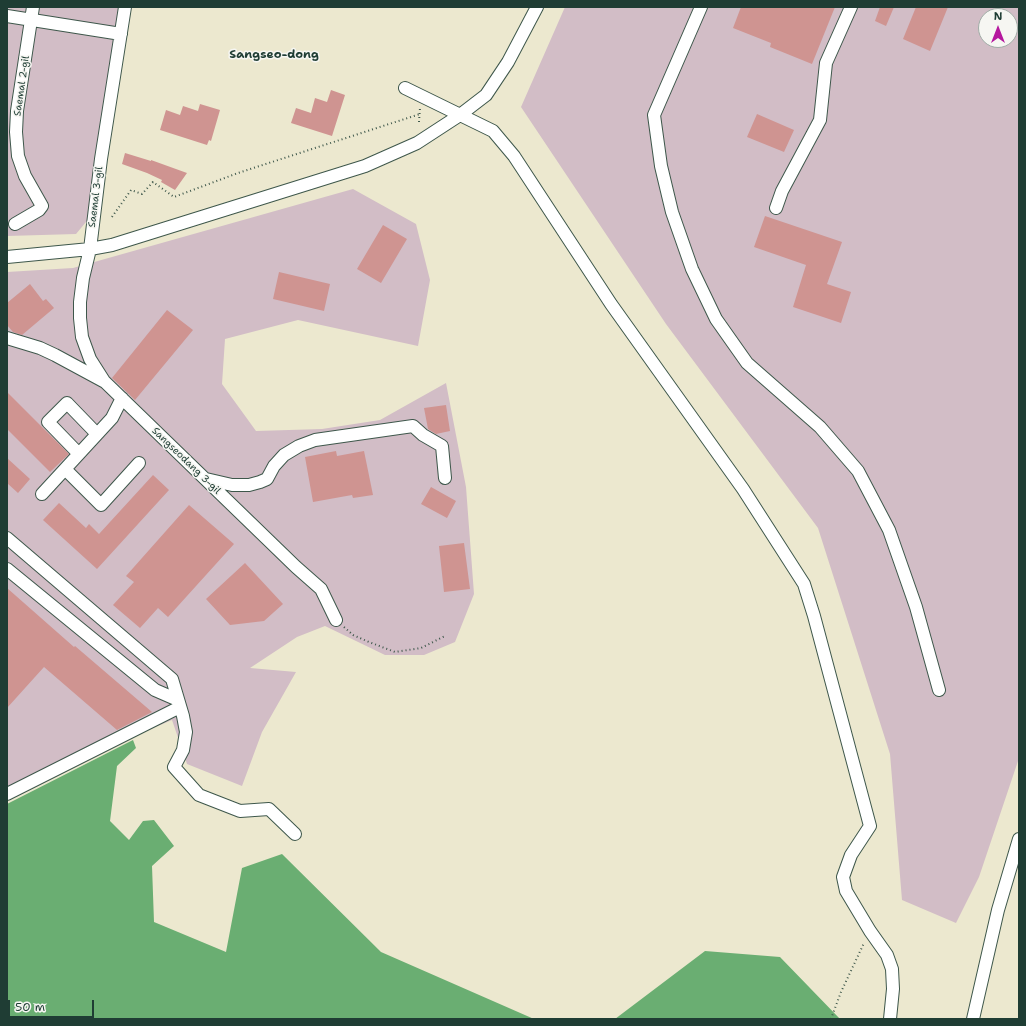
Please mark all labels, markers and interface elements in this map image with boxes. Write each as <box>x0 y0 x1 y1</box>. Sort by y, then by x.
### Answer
north arrow <box>978 8 1018 48</box>
text: N <box>994 9 1002 24</box>
district label: Sangseo-dong <box>229 48 319 62</box>
street label: Saemal 2-gil <box>12 55 32 117</box>
street label: Saemal 3-gil <box>86 166 106 228</box>
street label: Sangseodang 3-gil <box>149 425 223 497</box>
scale bar <box>10 992 96 1018</box>
text: 50 m <box>15 999 45 1015</box>

